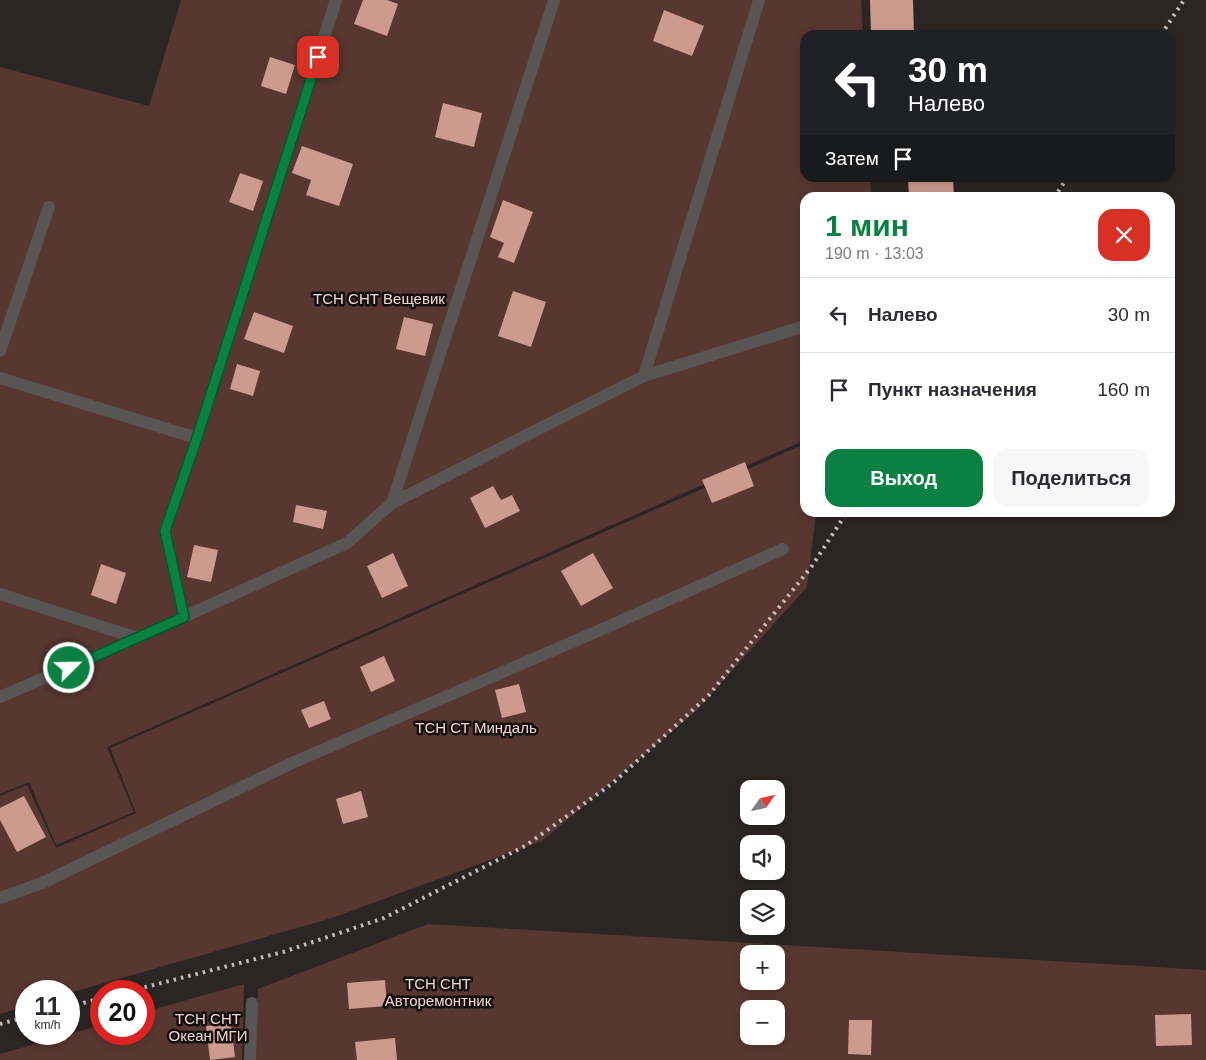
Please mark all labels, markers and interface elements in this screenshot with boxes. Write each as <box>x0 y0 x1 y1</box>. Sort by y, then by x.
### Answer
pin <box>297 36 339 78</box>
icon: arrive <box>304 43 332 71</box>
icon: left <box>825 50 890 115</box>
text: 30 m <box>908 50 988 89</box>
text: Налево <box>908 91 985 116</box>
icon: arrive <box>889 145 917 173</box>
text: Затем <box>825 148 879 169</box>
text: 1 мин <box>825 209 909 242</box>
button: close <box>1098 209 1150 261</box>
text: 190 m · 13:03 <box>825 245 924 262</box>
park label: ТСН СНТ Вещевик <box>313 290 445 307</box>
icon: left <box>825 301 853 329</box>
text: Налево <box>868 304 938 325</box>
text: 30 m <box>1108 304 1150 325</box>
icon: arrive <box>825 376 853 404</box>
text: Пункт назначения <box>868 379 1037 400</box>
text: 160 m <box>1097 379 1150 400</box>
button: Выход <box>825 449 983 507</box>
button: Поделиться <box>993 449 1150 507</box>
position arrow <box>42 641 94 693</box>
park label: ТСН СТ Миндаль <box>415 719 537 736</box>
north arrow <box>740 780 785 825</box>
map controls <box>740 780 785 1045</box>
button: sound <box>740 835 785 880</box>
button: layers <box>740 890 785 935</box>
button: + <box>740 945 785 990</box>
park label: ТСН СНТ Авторемонтник <box>385 975 492 1009</box>
speed limit sign: 20 <box>90 980 155 1045</box>
text: 11 <box>34 992 61 1020</box>
button: − <box>740 1000 785 1045</box>
park label: ТСН СНТ Океан МГИ <box>169 1010 247 1044</box>
text: km/h <box>34 1018 61 1032</box>

